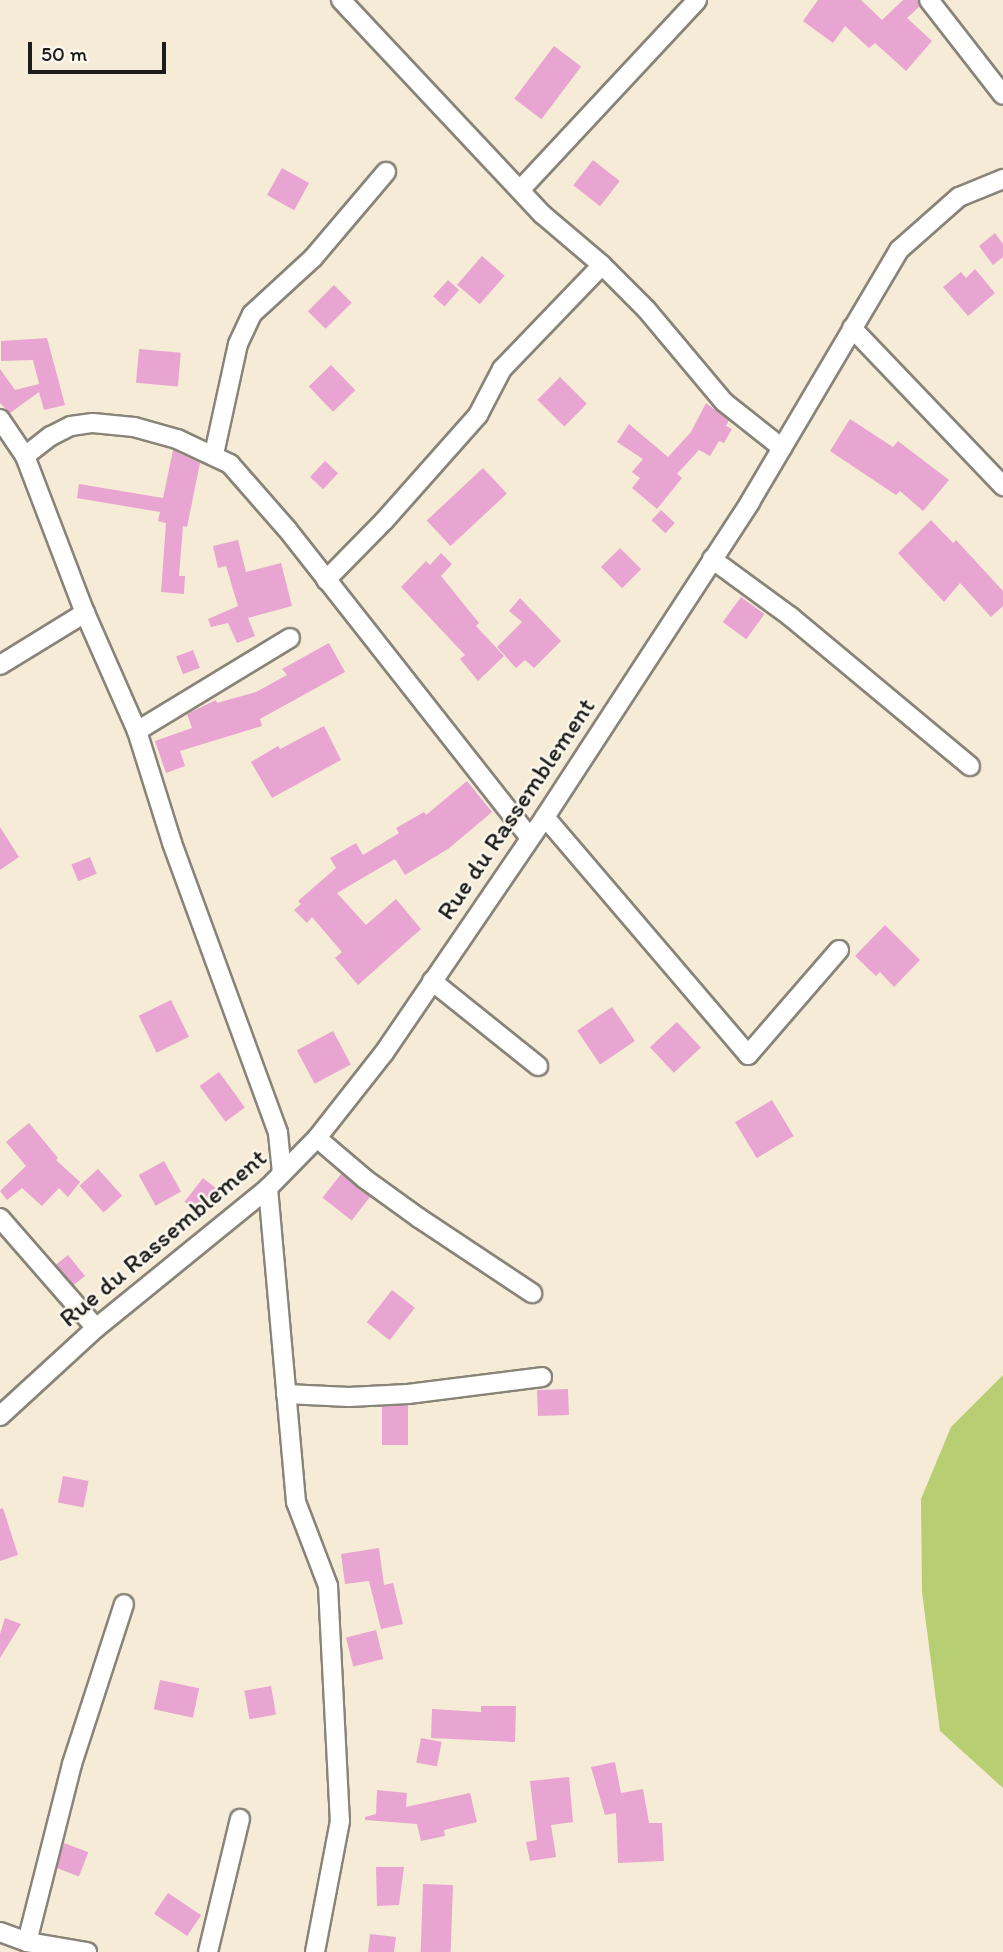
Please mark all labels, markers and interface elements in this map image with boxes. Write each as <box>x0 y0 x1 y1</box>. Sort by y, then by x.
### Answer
scale bar <box>32 28 170 72</box>
text: 50 m <box>41 41 87 66</box>
street label: Rue du Rassemblement <box>430 692 602 926</box>
street label: Rue du Rassemblement <box>53 1142 273 1334</box>

